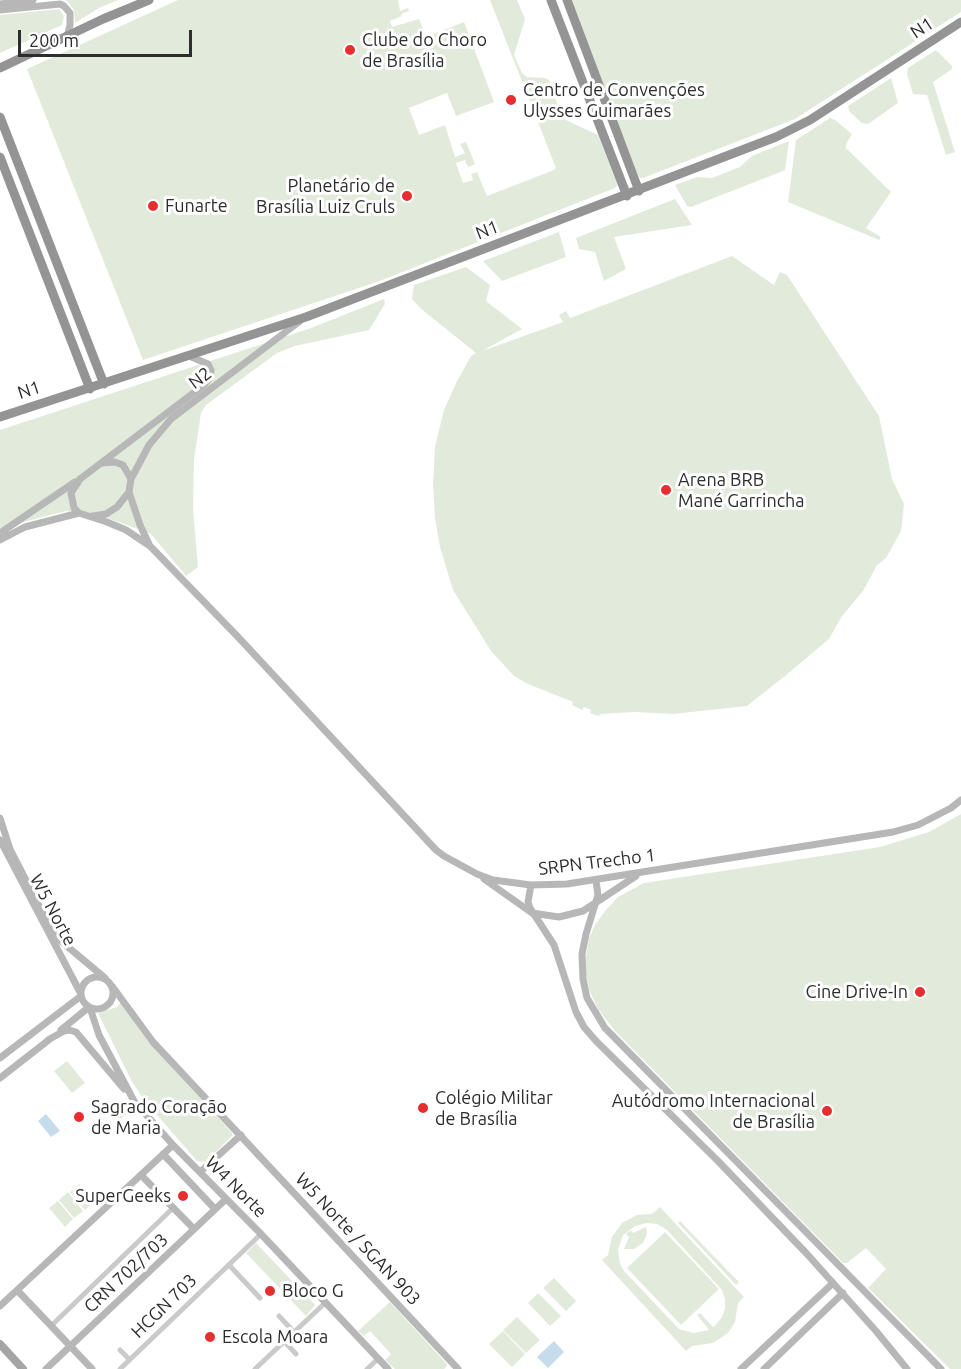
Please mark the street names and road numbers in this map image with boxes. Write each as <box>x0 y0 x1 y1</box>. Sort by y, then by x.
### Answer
street label: N1 <box>906 13 938 43</box>
street label: N1 <box>472 216 502 244</box>
street label: N2 <box>184 362 216 394</box>
street label: N1 <box>15 376 43 404</box>
street label: SRPN Trecho 1 <box>537 844 657 880</box>
street label: W5 Norte <box>25 870 81 950</box>
street label: W4 Norte <box>201 1152 271 1222</box>
street label: W5 Norte / SGAN 903 <box>291 1168 425 1310</box>
street label: CRN 702/703 <box>80 1229 172 1317</box>
street label: HCGN 703 <box>127 1269 201 1343</box>

